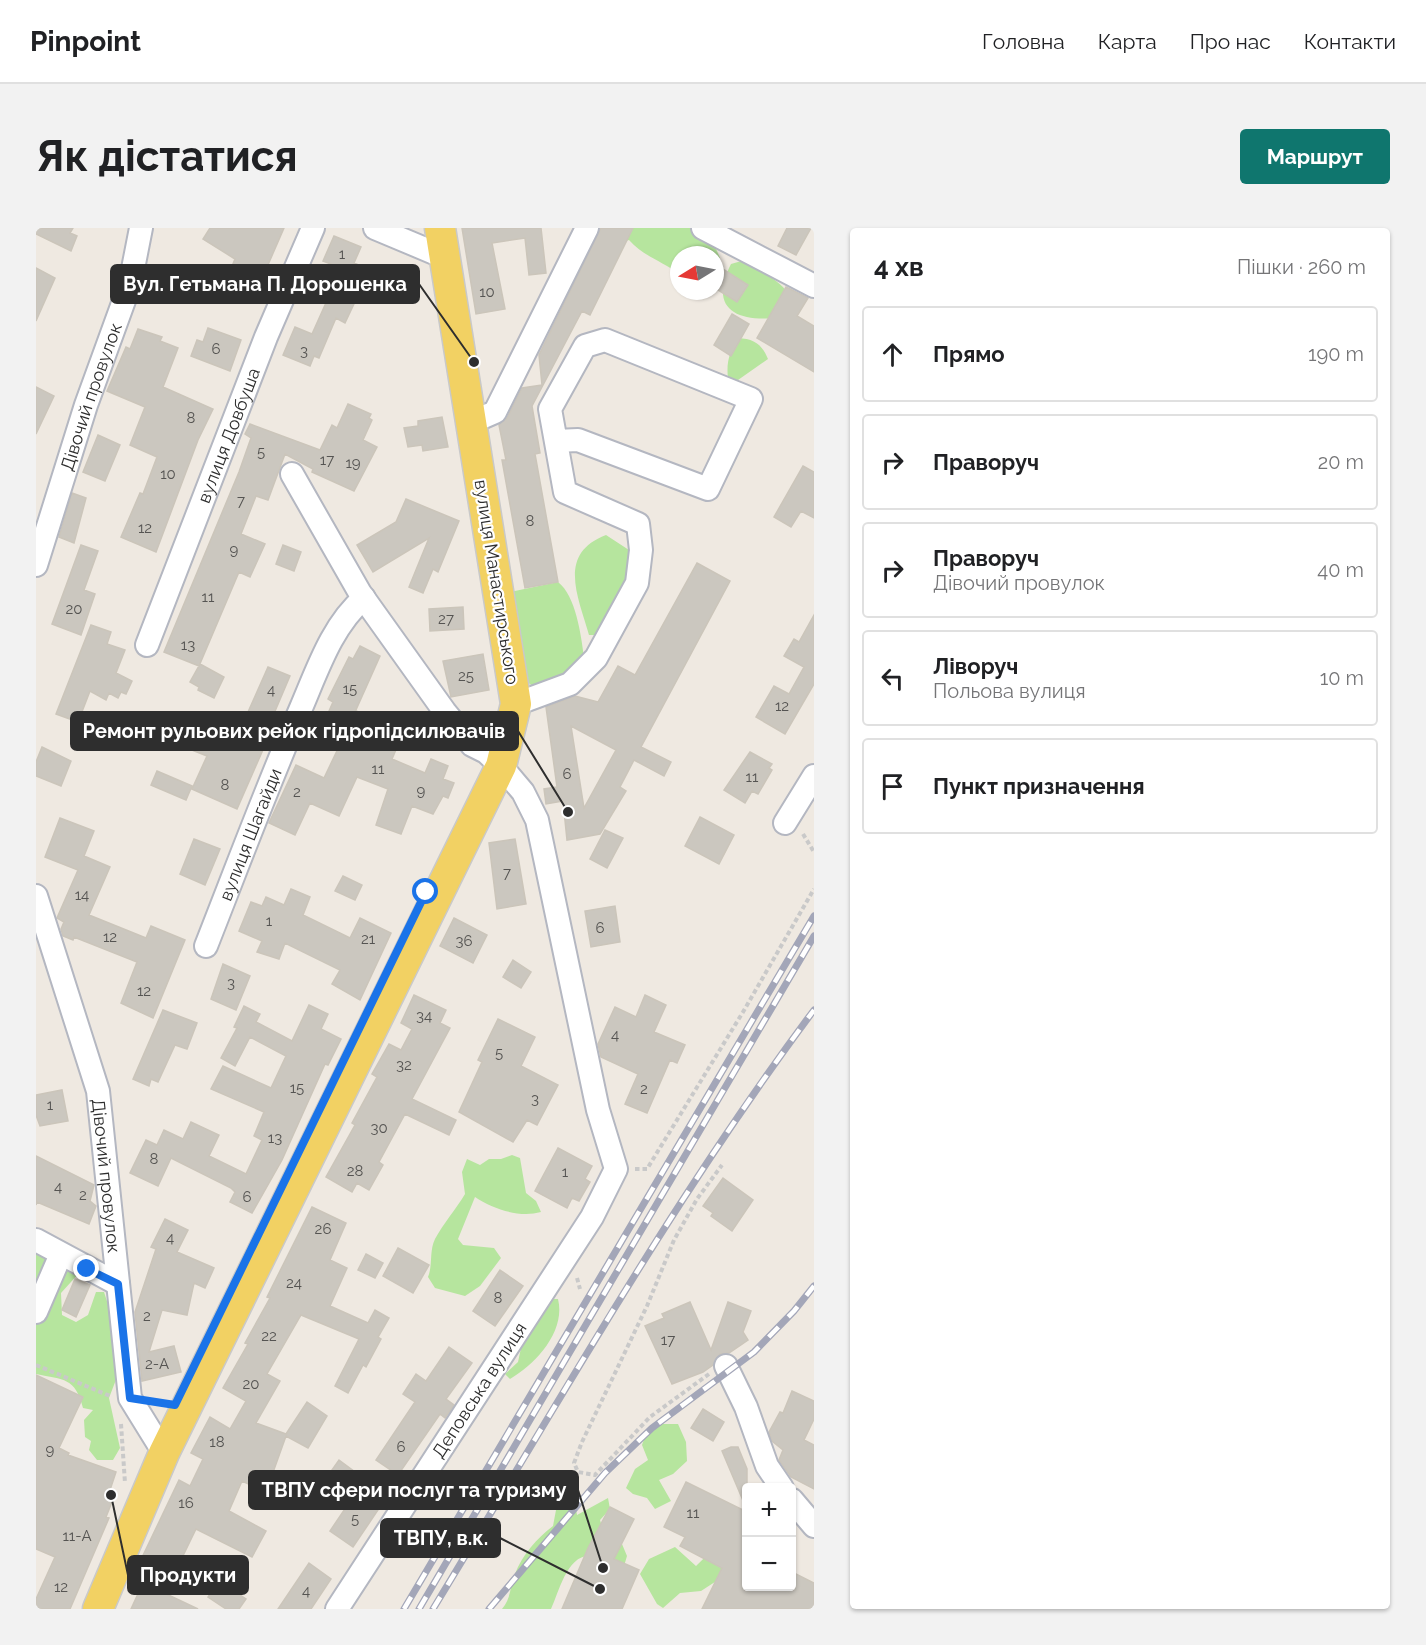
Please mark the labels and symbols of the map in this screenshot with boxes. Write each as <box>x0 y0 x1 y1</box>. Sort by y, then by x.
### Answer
house number: 1 <box>339 245 346 263</box>
north arrow <box>670 246 724 300</box>
callout: Вул. Гетьмана П. Дорошенка <box>111 265 419 303</box>
text: Вул. Гетьмана П. Дорошенка <box>123 272 407 296</box>
house number: 10 <box>479 283 495 301</box>
street label: Дівочий провулок <box>56 320 126 473</box>
house number: 6 <box>211 340 221 358</box>
house number: 3 <box>300 342 308 360</box>
street label: вулиця Довбуша <box>193 365 264 506</box>
house number: 8 <box>187 409 196 427</box>
house number: 5 <box>257 443 265 461</box>
house number: 17 <box>320 451 334 469</box>
house number: 19 <box>345 454 361 472</box>
house number: 10 <box>160 465 176 483</box>
street label: вулиця Манастирського <box>470 478 524 686</box>
house number: 7 <box>237 492 245 510</box>
house number: 8 <box>526 512 535 530</box>
house number: 12 <box>138 519 152 537</box>
house number: 9 <box>230 541 239 559</box>
house number: 11 <box>202 588 215 606</box>
house number: 20 <box>66 600 83 618</box>
house number: 27 <box>438 610 454 628</box>
house number: 13 <box>181 636 195 654</box>
house number: 25 <box>458 667 474 685</box>
house number: 15 <box>343 680 357 698</box>
house number: 4 <box>267 681 275 699</box>
house number: 12 <box>775 697 789 715</box>
callout: Ремонт рульових рейок гідропідсилювачів <box>71 712 518 750</box>
text: Ремонт рульових рейок гідропідсилювачів <box>83 719 505 743</box>
house number: 11 <box>372 760 385 778</box>
street label: вулиця Шагайди <box>214 765 285 904</box>
house number: 6 <box>562 765 572 783</box>
house number: 11 <box>746 768 759 786</box>
house number: 8 <box>221 776 230 794</box>
house number: 9 <box>417 782 426 800</box>
house number: 2 <box>293 783 301 801</box>
house number: 7 <box>503 864 511 882</box>
route start <box>412 878 438 904</box>
house number: 14 <box>75 886 89 904</box>
house number: 1 <box>266 912 273 930</box>
house number: 6 <box>595 919 605 937</box>
house number: 12 <box>103 928 117 946</box>
house number: 21 <box>361 930 376 948</box>
house number: 36 <box>455 932 473 950</box>
house number: 3 <box>227 974 235 992</box>
house number: 12 <box>137 982 151 1000</box>
house number: 34 <box>416 1007 432 1025</box>
house number: 4 <box>611 1026 619 1044</box>
house number: 5 <box>495 1044 503 1062</box>
house number: 32 <box>396 1056 412 1074</box>
house number: 15 <box>290 1079 304 1097</box>
house number: 2 <box>640 1080 648 1098</box>
house number: 3 <box>531 1090 539 1108</box>
house number: 1 <box>47 1096 54 1114</box>
street label: Дівочий провулок <box>88 1098 125 1254</box>
house number: 30 <box>370 1119 388 1137</box>
house number: 13 <box>268 1129 282 1147</box>
house number: 8 <box>150 1150 159 1168</box>
house number: 28 <box>347 1162 363 1180</box>
house number: 1 <box>562 1163 569 1181</box>
house number: 4 <box>54 1178 62 1196</box>
house number: 2 <box>79 1186 87 1204</box>
house number: 6 <box>242 1188 252 1206</box>
house number: 26 <box>315 1220 331 1238</box>
house number: 4 <box>166 1229 174 1247</box>
route end <box>73 1255 99 1281</box>
house number: 24 <box>286 1274 302 1292</box>
house number: 8 <box>494 1289 503 1307</box>
house number: 2 <box>143 1307 151 1325</box>
street label: Деповська вулиця <box>427 1318 531 1462</box>
house number: 22 <box>261 1327 277 1345</box>
house number: 17 <box>661 1331 675 1349</box>
house number: 2-А <box>145 1355 169 1373</box>
house number: 20 <box>243 1375 260 1393</box>
house number: 18 <box>209 1433 225 1451</box>
house number: 6 <box>396 1438 406 1456</box>
house number: 9 <box>46 1441 55 1459</box>
callout: ТВПУ сфери послуг та туризму <box>249 1471 578 1509</box>
text: ТВПУ сфери послуг та туризму <box>262 1478 566 1502</box>
house number: 16 <box>178 1494 194 1512</box>
house number: 11 <box>687 1504 700 1522</box>
house number: 5 <box>351 1510 359 1528</box>
callout: ТВПУ, в.к. <box>381 1519 500 1557</box>
text: ТВПУ, в.к. <box>394 1526 488 1550</box>
house number: 11-А <box>62 1527 92 1545</box>
callout: Продукти <box>128 1556 248 1594</box>
text: Продукти <box>140 1563 236 1587</box>
house number: 12 <box>54 1578 68 1596</box>
house number: 4 <box>302 1582 310 1600</box>

